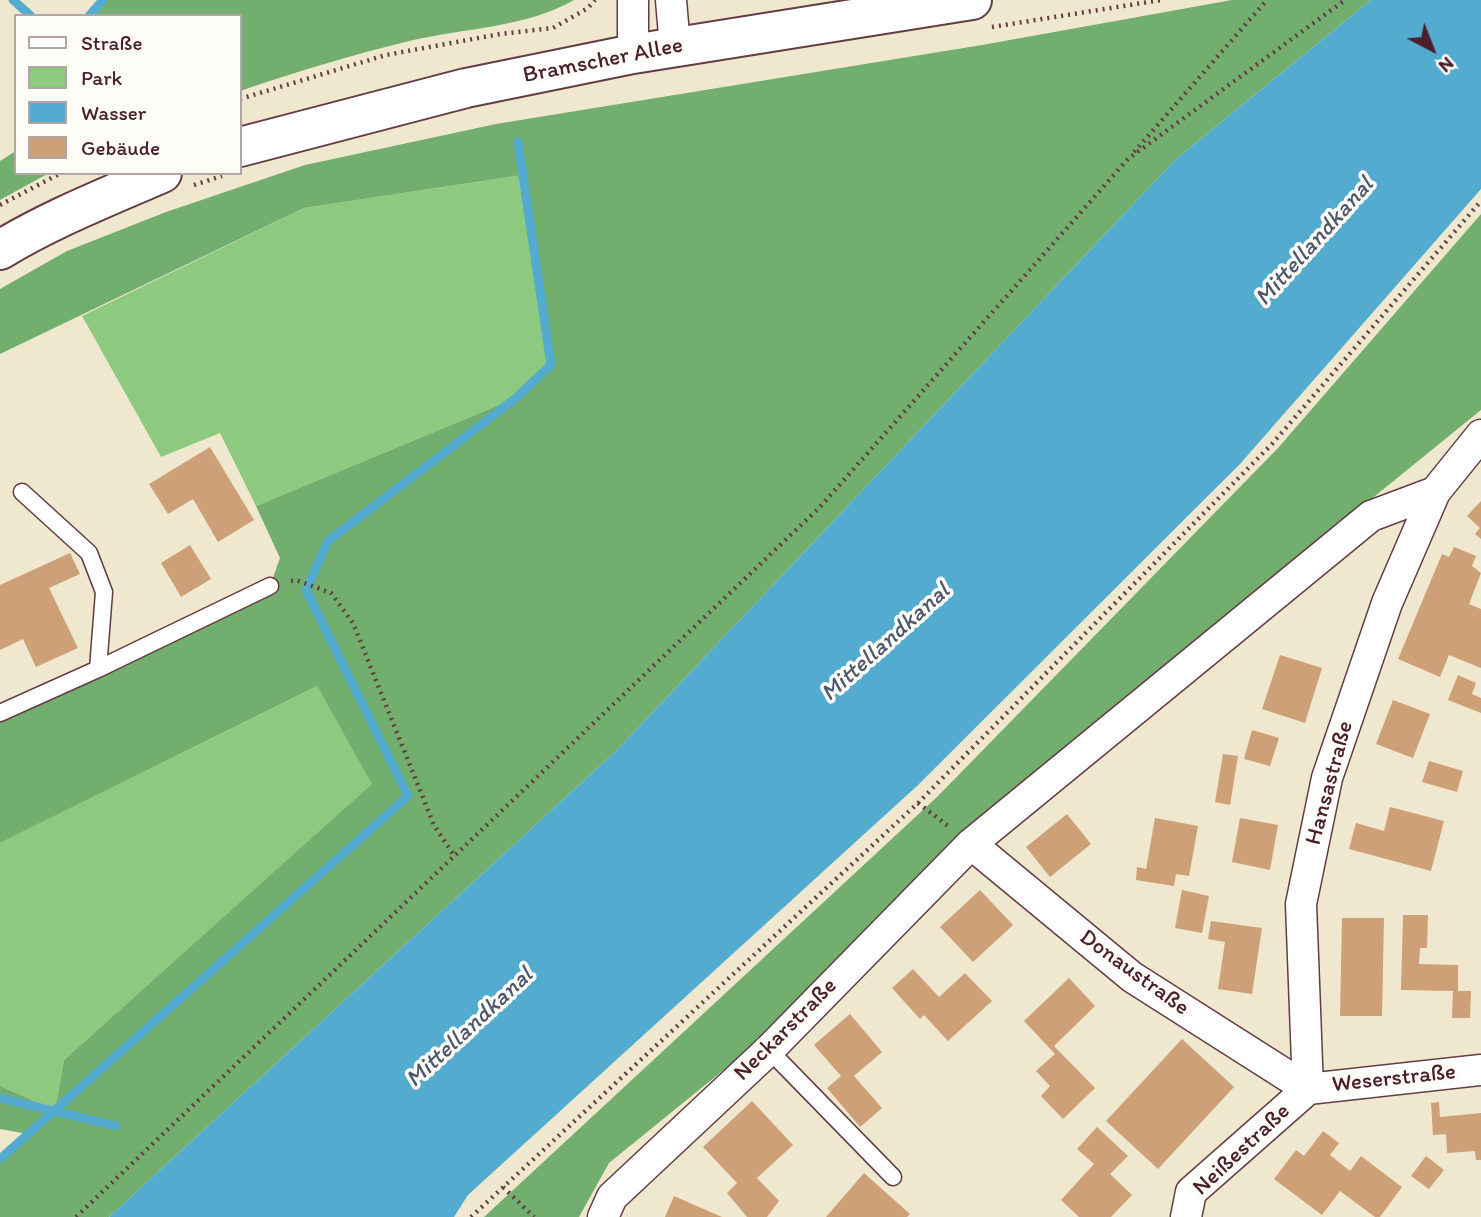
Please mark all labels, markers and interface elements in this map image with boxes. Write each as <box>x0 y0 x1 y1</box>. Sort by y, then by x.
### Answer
legend <box>14 14 242 175</box>
north arrow <box>1397 14 1467 84</box>
text: Straße <box>81 30 142 55</box>
street label: Bramscher Allee <box>521 32 685 90</box>
text: N <box>1434 52 1459 78</box>
text: Park <box>81 65 122 90</box>
text: Wasser <box>81 100 146 125</box>
text: Gebäude <box>81 135 160 160</box>
water label: Mittellandkanal <box>1250 172 1380 312</box>
water label: Mittellandkanal <box>816 578 956 708</box>
street label: Hansastraße <box>1300 718 1360 848</box>
street label: Donaustraße <box>1074 924 1194 1022</box>
water label: Mittellandkanal <box>400 962 540 1094</box>
street label: Neckarstraße <box>729 973 843 1087</box>
street label: Weserstraße <box>1331 1059 1457 1099</box>
street label: Neißestraße <box>1188 1098 1296 1202</box>

